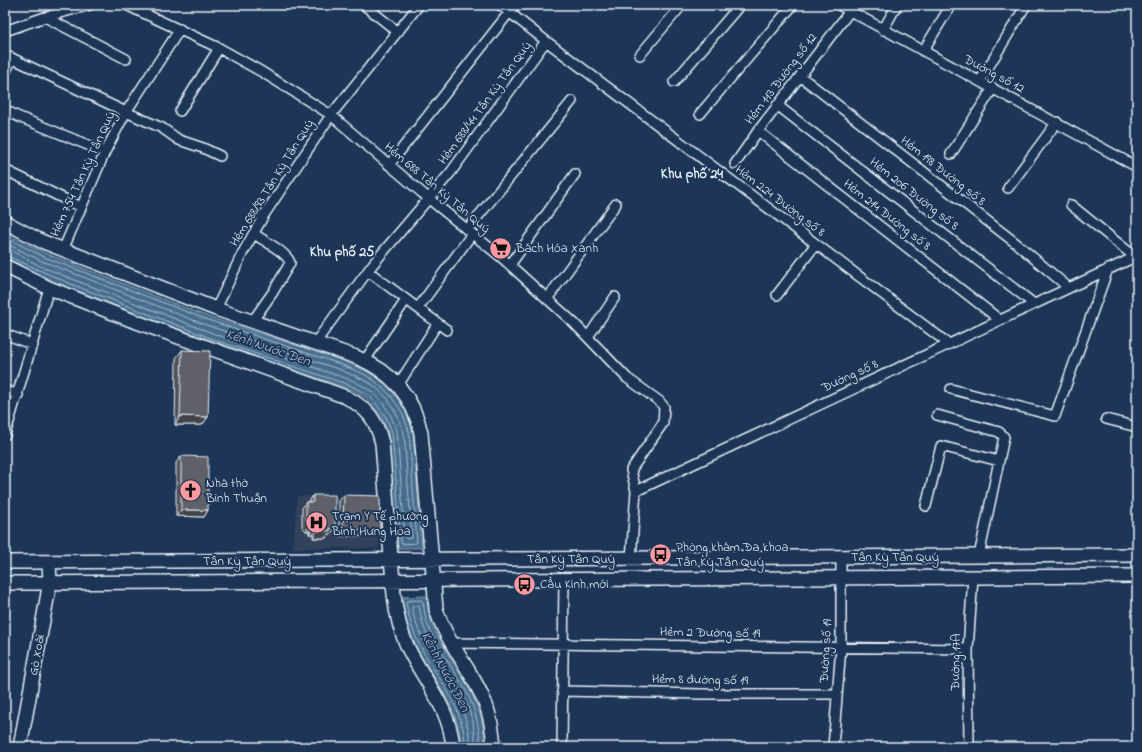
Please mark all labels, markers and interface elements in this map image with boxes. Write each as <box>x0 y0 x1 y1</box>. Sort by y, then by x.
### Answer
street label: Hẻm 113 Đường số 12 <box>740 29 823 129</box>
street label: Hẻm 688/44 Tân Kỳ Tân Quý <box>434 37 537 169</box>
street label: Đường số 12 <box>959 50 1028 99</box>
street label: Hẻm 754 Tân Kỳ Tân Quý <box>46 108 121 240</box>
street label: Hẻm 688/93 Tân Kỳ Tân Quý <box>225 116 320 251</box>
street label: Hẻm 198 Đường số 8 <box>896 132 990 211</box>
street label: Hẻm 688 Tân Kỳ Tân Quý <box>379 138 494 239</box>
street label: Hẻm 206 Đường số 8 <box>865 153 963 236</box>
street label: Hẻm 224 Đường số 8 <box>730 161 829 242</box>
district label: Khu phố 24 <box>661 164 723 185</box>
street label: Hẻm 214 Đường số 8 <box>839 175 935 256</box>
supermarket icon: Bách Hóa Xanh <box>487 235 513 261</box>
place label: Bách Hóa Xanh <box>515 239 598 258</box>
district label: Khu phố 25 <box>310 242 374 263</box>
water label: Kênh Nước Đen <box>223 324 314 373</box>
street label: Đường số 8 <box>818 355 882 399</box>
place label: Nhà thờ Bình Thuận <box>205 474 267 508</box>
church icon: Nhà thờ Bình Thuận <box>177 477 203 503</box>
place label: Trạm Y Tế phường Bình Hưng Hòa <box>331 507 428 542</box>
hospital icon: Trạm Y Tế phường Bình Hưng Hòa <box>303 510 329 536</box>
place label: Phòng khám Đa khoa Tân Kỳ Tân Quý <box>676 538 788 573</box>
bus stop icon: Phòng khám Đa khoa Tân Kỳ Tân Quý <box>648 541 674 567</box>
street label: Tân Kỳ Tân Quý <box>851 548 939 568</box>
street label: Tân Kỳ Tân Quý <box>527 550 615 570</box>
street label: Tân Kỳ Tân Quý <box>203 552 291 572</box>
bus stop icon: Cầu Kinh mới <box>512 571 538 597</box>
place label: Cầu Kinh mới <box>540 575 608 594</box>
street label: Đường số 19 <box>815 619 838 684</box>
street label: Hẻm 2 Đường số 19 <box>660 623 760 644</box>
water label: Kênh Nước Đen <box>415 628 475 717</box>
street label: Gò Xoài <box>24 633 50 677</box>
street label: Đường 17A <box>946 633 967 692</box>
street label: Hẻm 8 đường số 19 <box>652 670 748 691</box>

